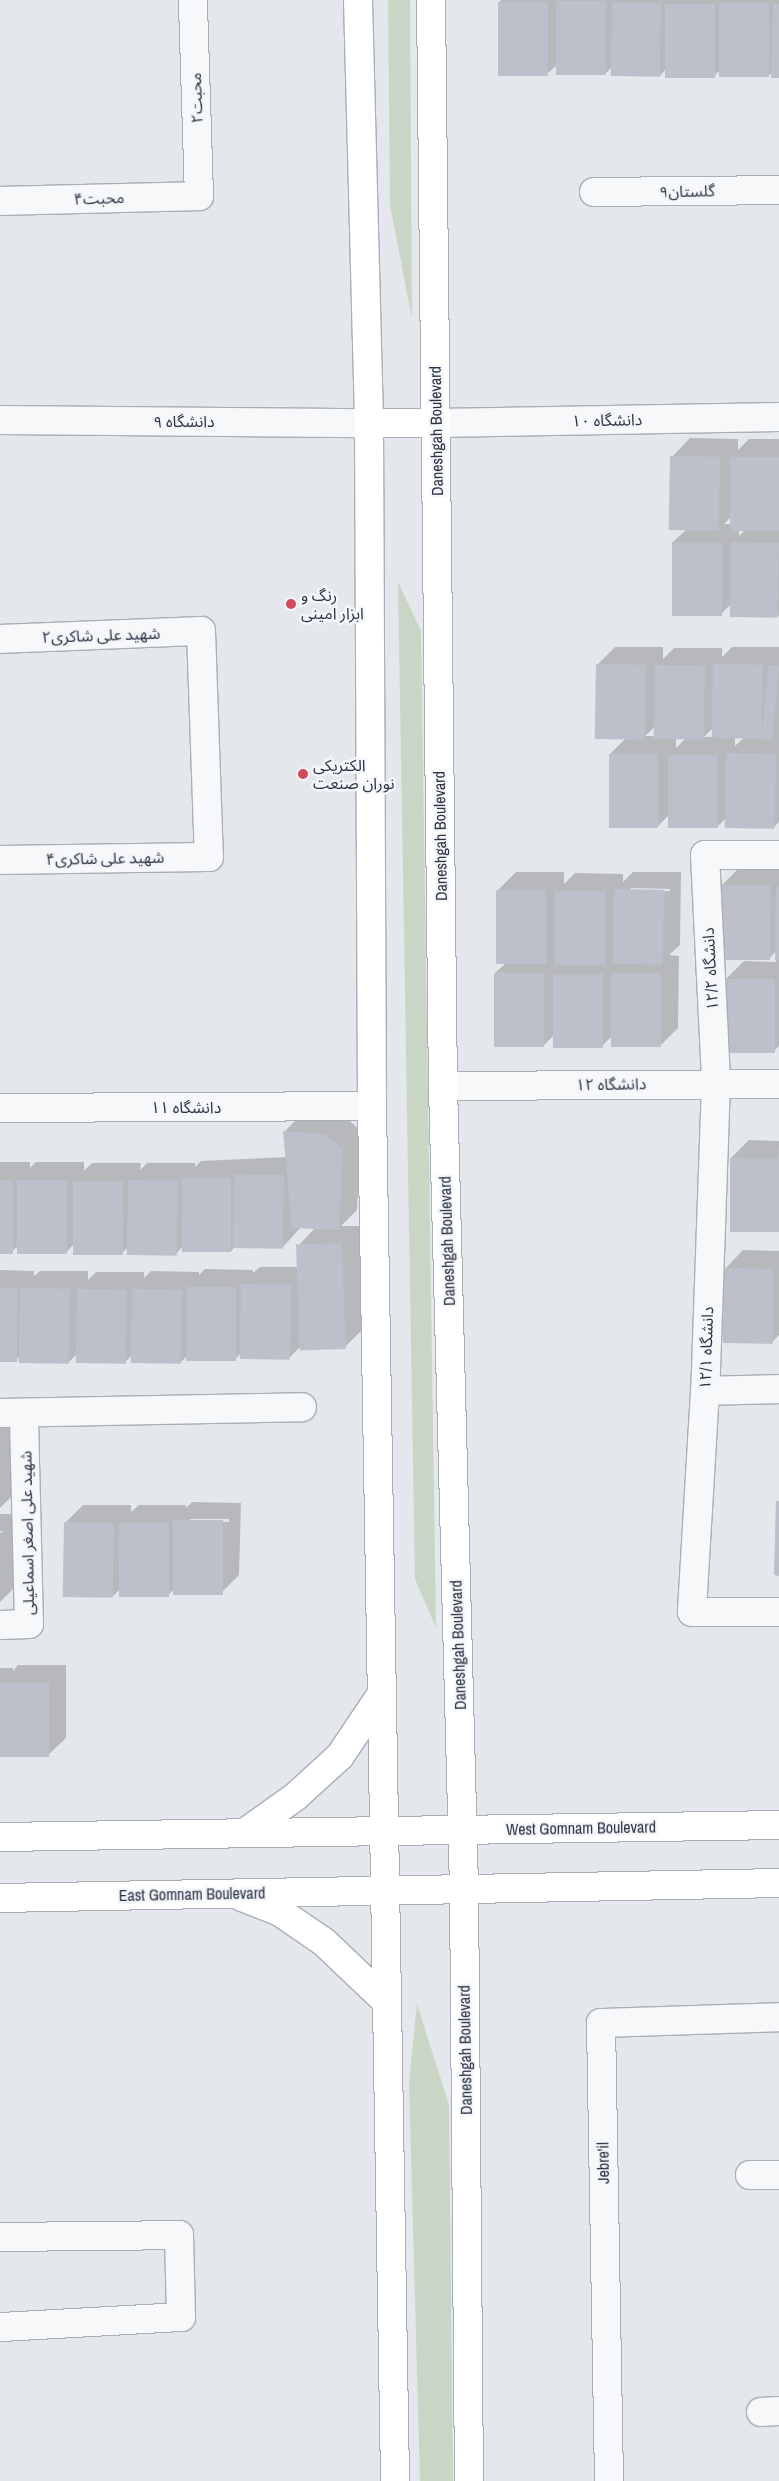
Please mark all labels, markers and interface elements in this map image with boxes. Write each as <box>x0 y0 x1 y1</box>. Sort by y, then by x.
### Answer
street label: محبت۲ <box>186 72 206 124</box>
street label: گلستان۹ <box>659 181 715 201</box>
street label: محبت۴ <box>73 188 125 208</box>
street label: Daneshgah Boulevard <box>425 366 447 496</box>
street label: دانشگاه ۱۰ <box>572 410 642 430</box>
street label: دانشگاه ۹ <box>153 411 215 431</box>
place label: رنگ و ابزار امینی <box>301 585 364 623</box>
marker: رنگ و ابزار امینی <box>285 598 297 610</box>
street label: شهید علی شاکری۲ <box>41 623 161 647</box>
place label: الکتریکی نوران صنعت <box>313 755 395 793</box>
marker: الکتریکی نوران صنعت <box>297 768 309 780</box>
street label: Daneshgah Boulevard <box>429 771 451 901</box>
street label: شهید علی شاکری۴ <box>46 847 164 869</box>
street label: دانشگاه ۱۲/۲ <box>698 927 722 1011</box>
street label: دانشگاه ۱۲ <box>576 1074 646 1094</box>
street label: دانشگاه ۱۱ <box>151 1097 221 1117</box>
street label: Daneshgah Boulevard <box>435 1176 459 1306</box>
street label: دانشگاه ۱۲/۱ <box>695 1306 717 1390</box>
street label: شهید علی اصغر اسماعیلی <box>16 1451 38 1615</box>
street label: Daneshgah Boulevard <box>446 1580 470 1710</box>
street label: West Gomnam Boulevard <box>506 1817 656 1839</box>
street label: East Gomnam Boulevard <box>119 1883 265 1905</box>
street label: Daneshgah Boulevard <box>454 1985 476 2115</box>
street label: Jebre'il <box>593 2142 613 2184</box>

